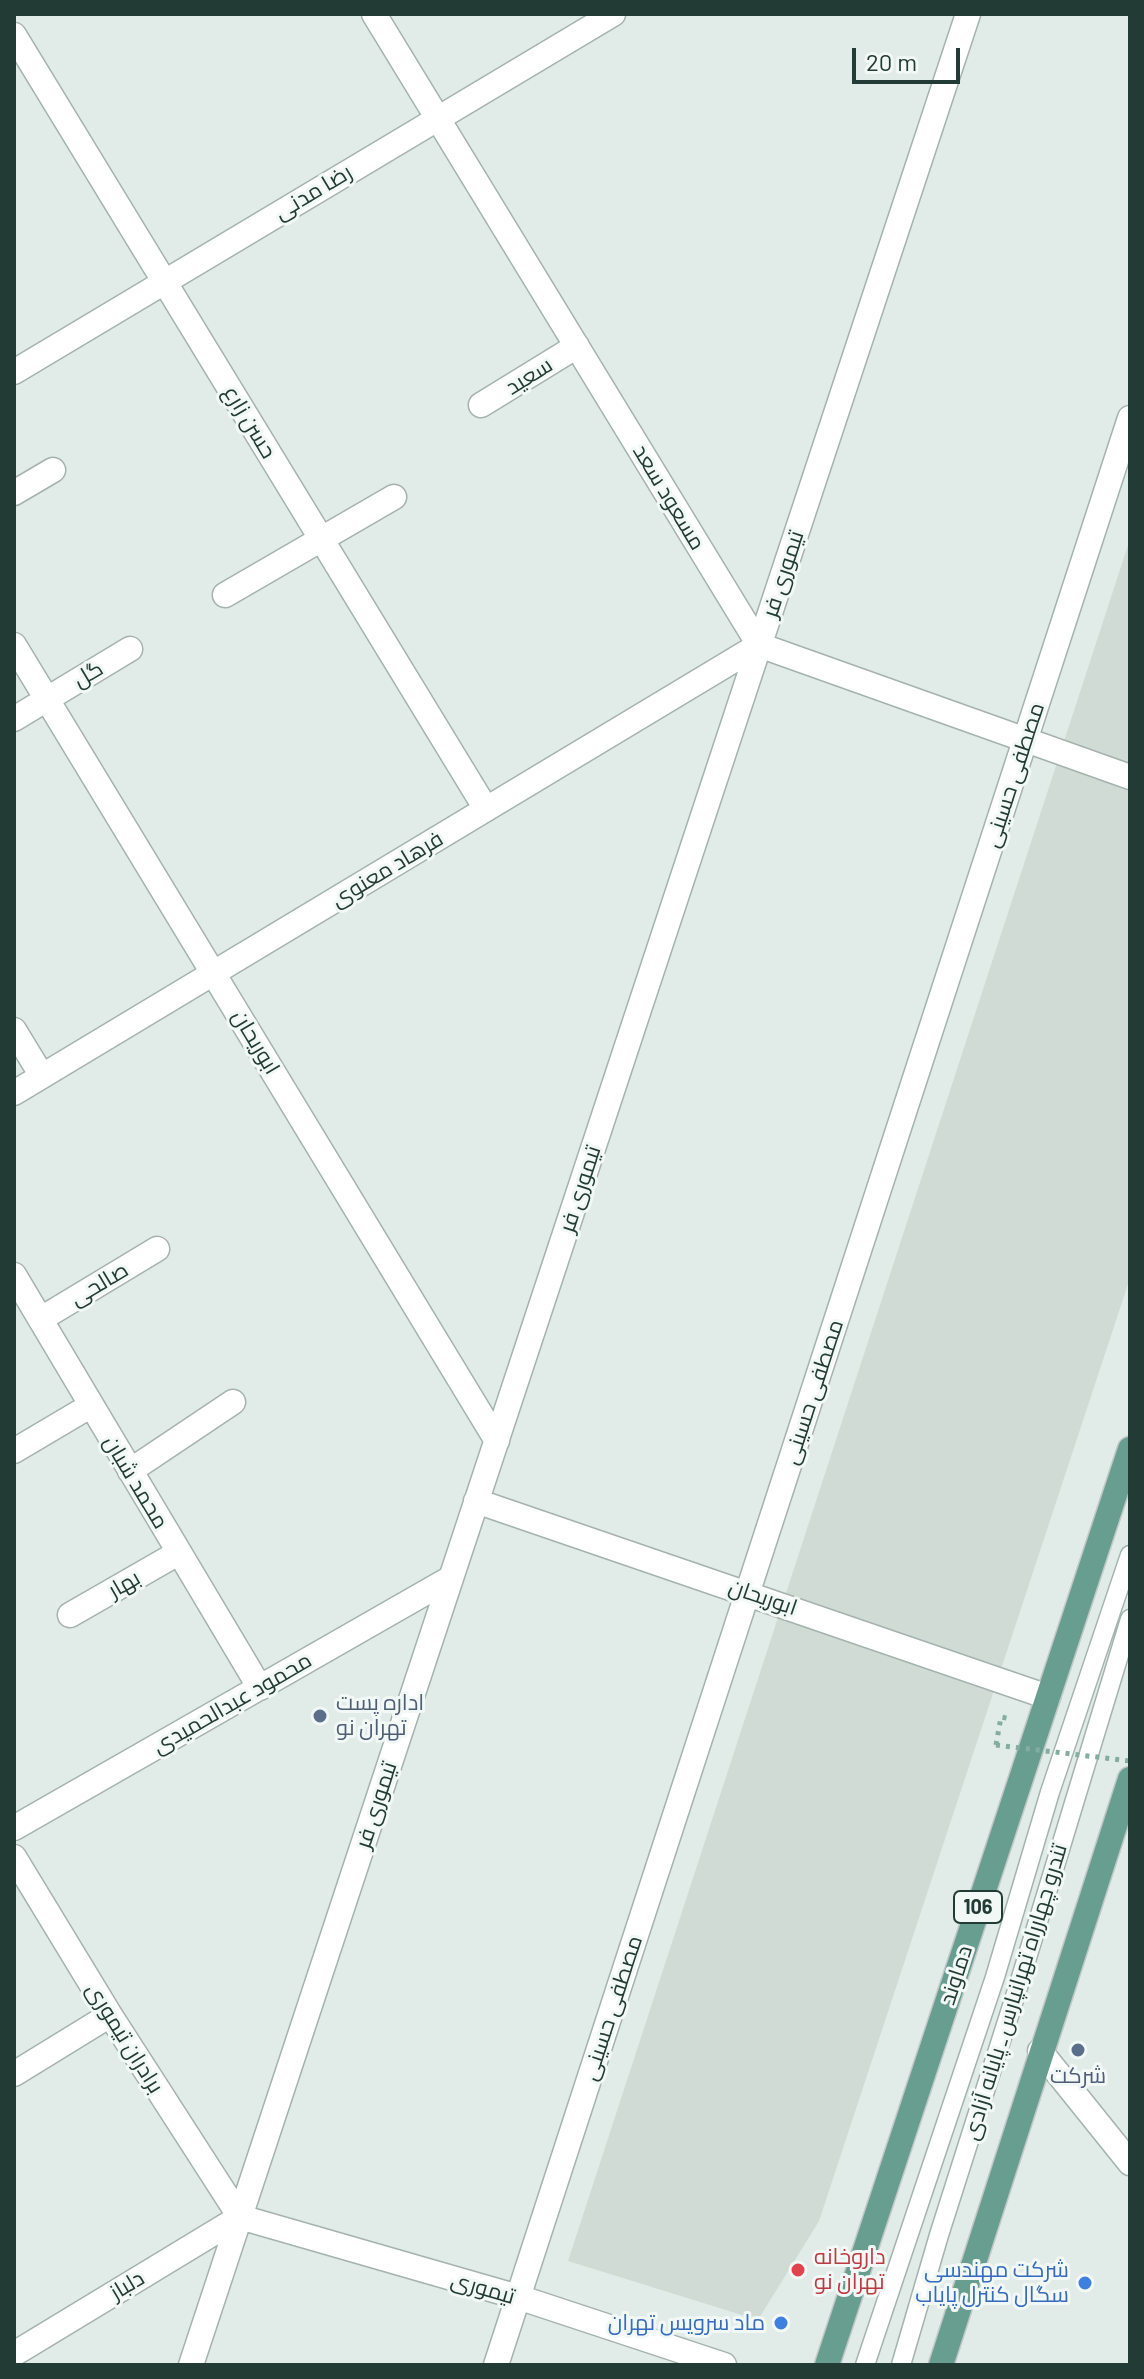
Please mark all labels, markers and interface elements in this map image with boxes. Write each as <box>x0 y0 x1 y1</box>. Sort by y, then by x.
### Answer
scale bar <box>856 32 964 82</box>
text: 20 m <box>866 47 917 76</box>
street label: رضا مدنی <box>269 159 357 225</box>
street label: سعید <box>501 351 557 401</box>
street label: حسن زارع <box>218 381 282 463</box>
street label: مسعود سعد <box>627 439 711 555</box>
street label: تیموری فر <box>757 527 809 621</box>
street label: گل <box>68 655 108 693</box>
street label: مصطفی حسینی <box>978 699 1050 851</box>
street label: فرهاد معنوی <box>326 825 448 913</box>
street label: ابوریحان <box>227 1005 285 1079</box>
street label: تیموری فر <box>554 1142 606 1236</box>
street label: صالحی <box>65 1256 133 1312</box>
street label: مصطفی حسینی <box>777 1316 849 1468</box>
street label: محمد شبان <box>98 1431 174 1533</box>
street label: بهار <box>103 1564 145 1604</box>
street label: ابوریحان <box>725 1573 801 1621</box>
street label: محمود عبدالحمیدی <box>148 1647 316 1759</box>
place label: اداره پست تهران نو <box>336 1690 424 1742</box>
marker: اداره پست تهران نو <box>311 1707 329 1725</box>
street label: تیموری فر <box>350 1758 402 1852</box>
street label: تندرو چهارراه تهرانپارس ـ پایانه آزادی <box>957 1841 1073 2143</box>
road number: 106 <box>954 1891 1002 1923</box>
street label: مصطفی حسینی <box>576 1932 648 2084</box>
street label: دماوند <box>934 1942 978 2008</box>
street label: برادران تیموری <box>81 1978 169 2098</box>
marker: شرکت <box>1069 2041 1087 2059</box>
place label: شرکت <box>1050 2063 1106 2089</box>
place label: داروخانه تهران نو <box>814 2244 886 2296</box>
place label: شرکت مهندسی سگال کنترل پایاب <box>915 2257 1069 2308</box>
marker: داروخانه تهران نو <box>789 2261 807 2279</box>
street label: دلباز <box>105 2265 149 2305</box>
street label: تیموری <box>448 2266 518 2310</box>
marker: شرکت مهندسی سگال کنترل پایاب <box>1076 2274 1094 2292</box>
place label: ماد سرویس تهران <box>608 2310 765 2336</box>
marker: ماد سرویس تهران <box>772 2314 790 2332</box>

